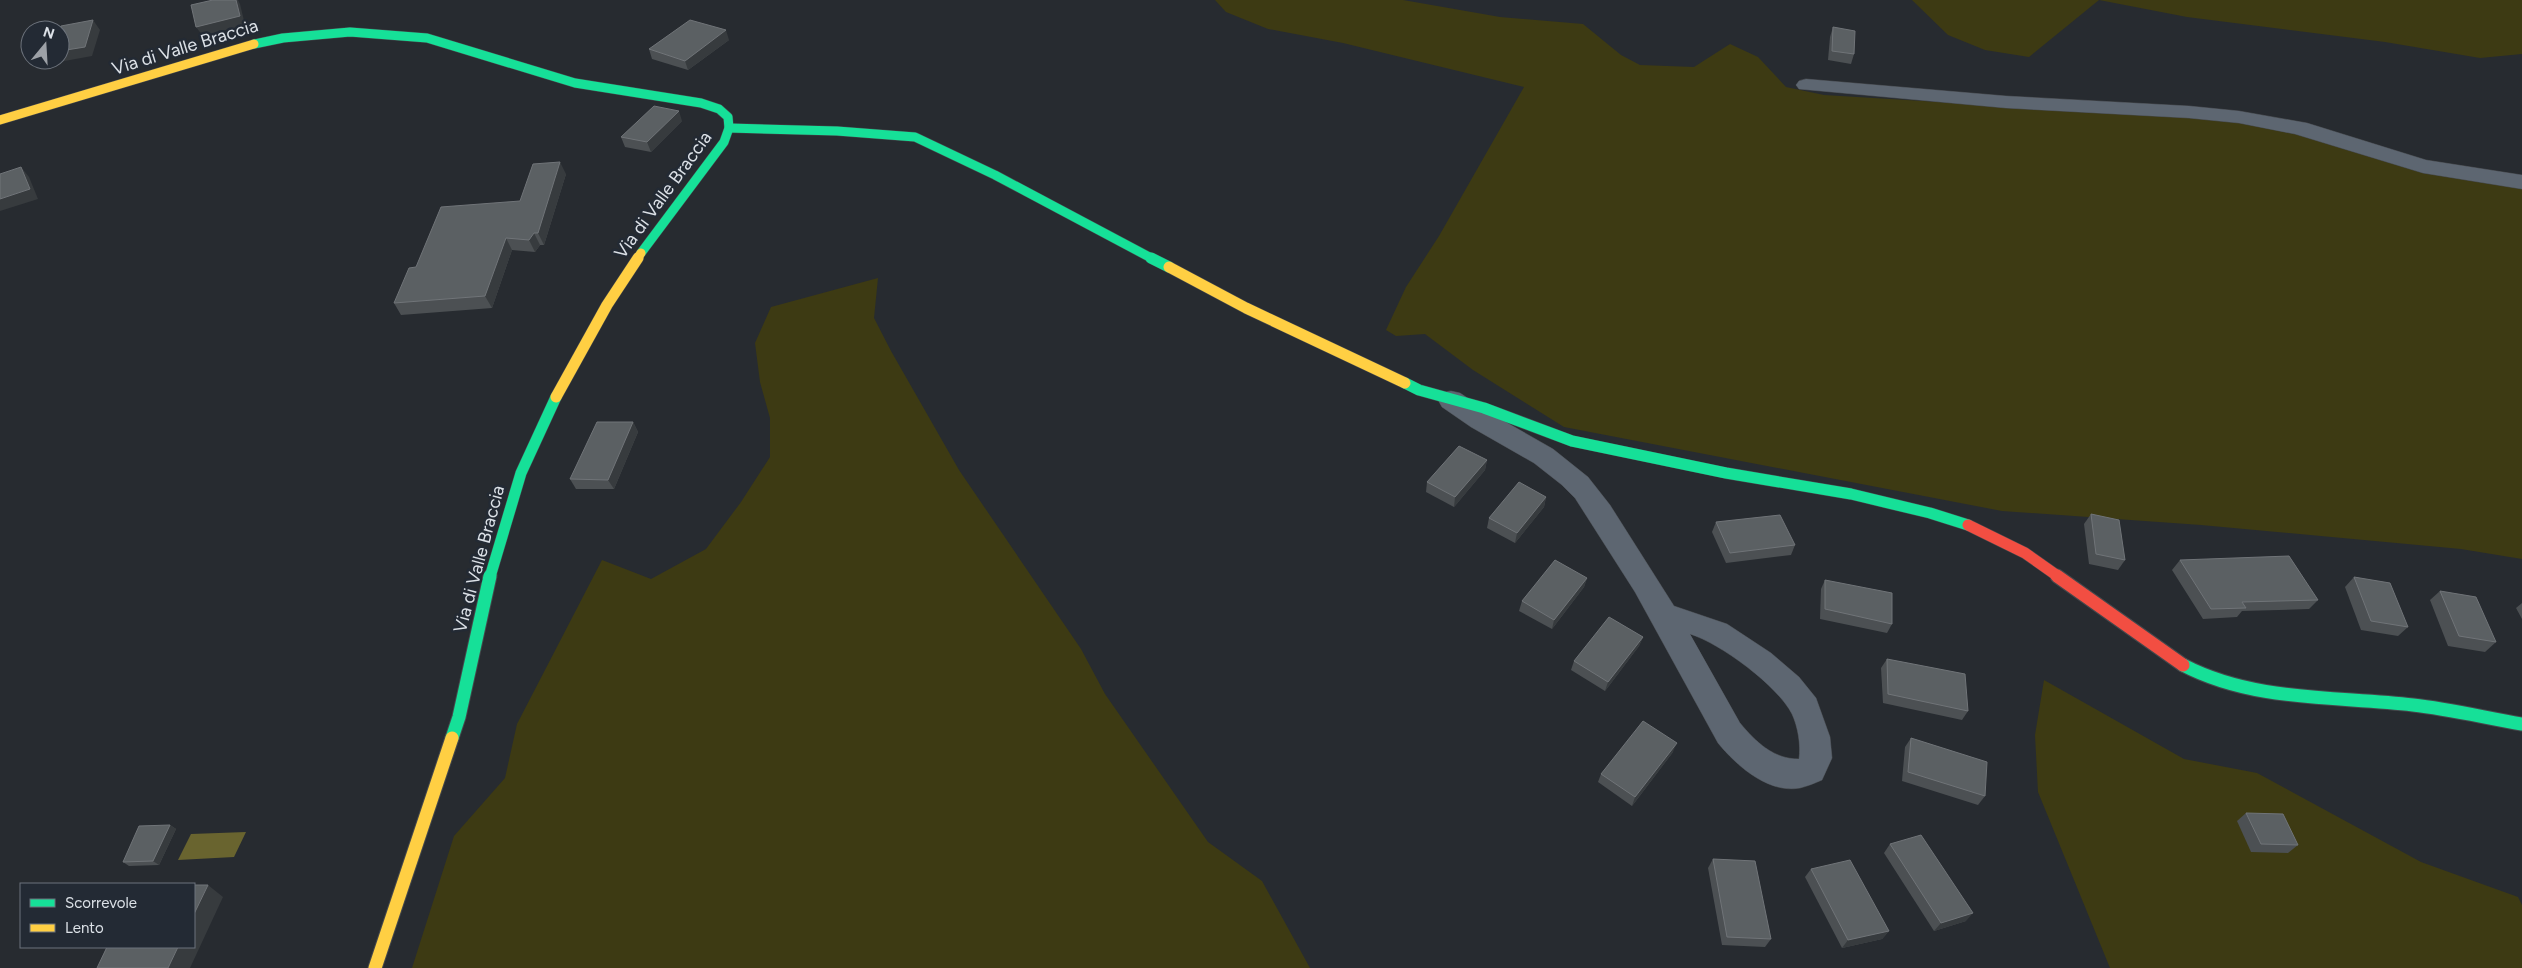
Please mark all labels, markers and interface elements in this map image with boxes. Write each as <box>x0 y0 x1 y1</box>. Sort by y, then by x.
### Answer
street label: Via di Valle Braccia <box>109 14 261 80</box>
north arrow <box>20 20 70 70</box>
text: N <box>41 23 57 43</box>
street label: Via di Valle Braccia <box>610 127 716 263</box>
street label: Via di Valle Braccia <box>449 483 509 635</box>
legend <box>20 883 195 948</box>
text: Scorrevole <box>65 894 137 912</box>
text: Lento <box>65 919 104 937</box>

